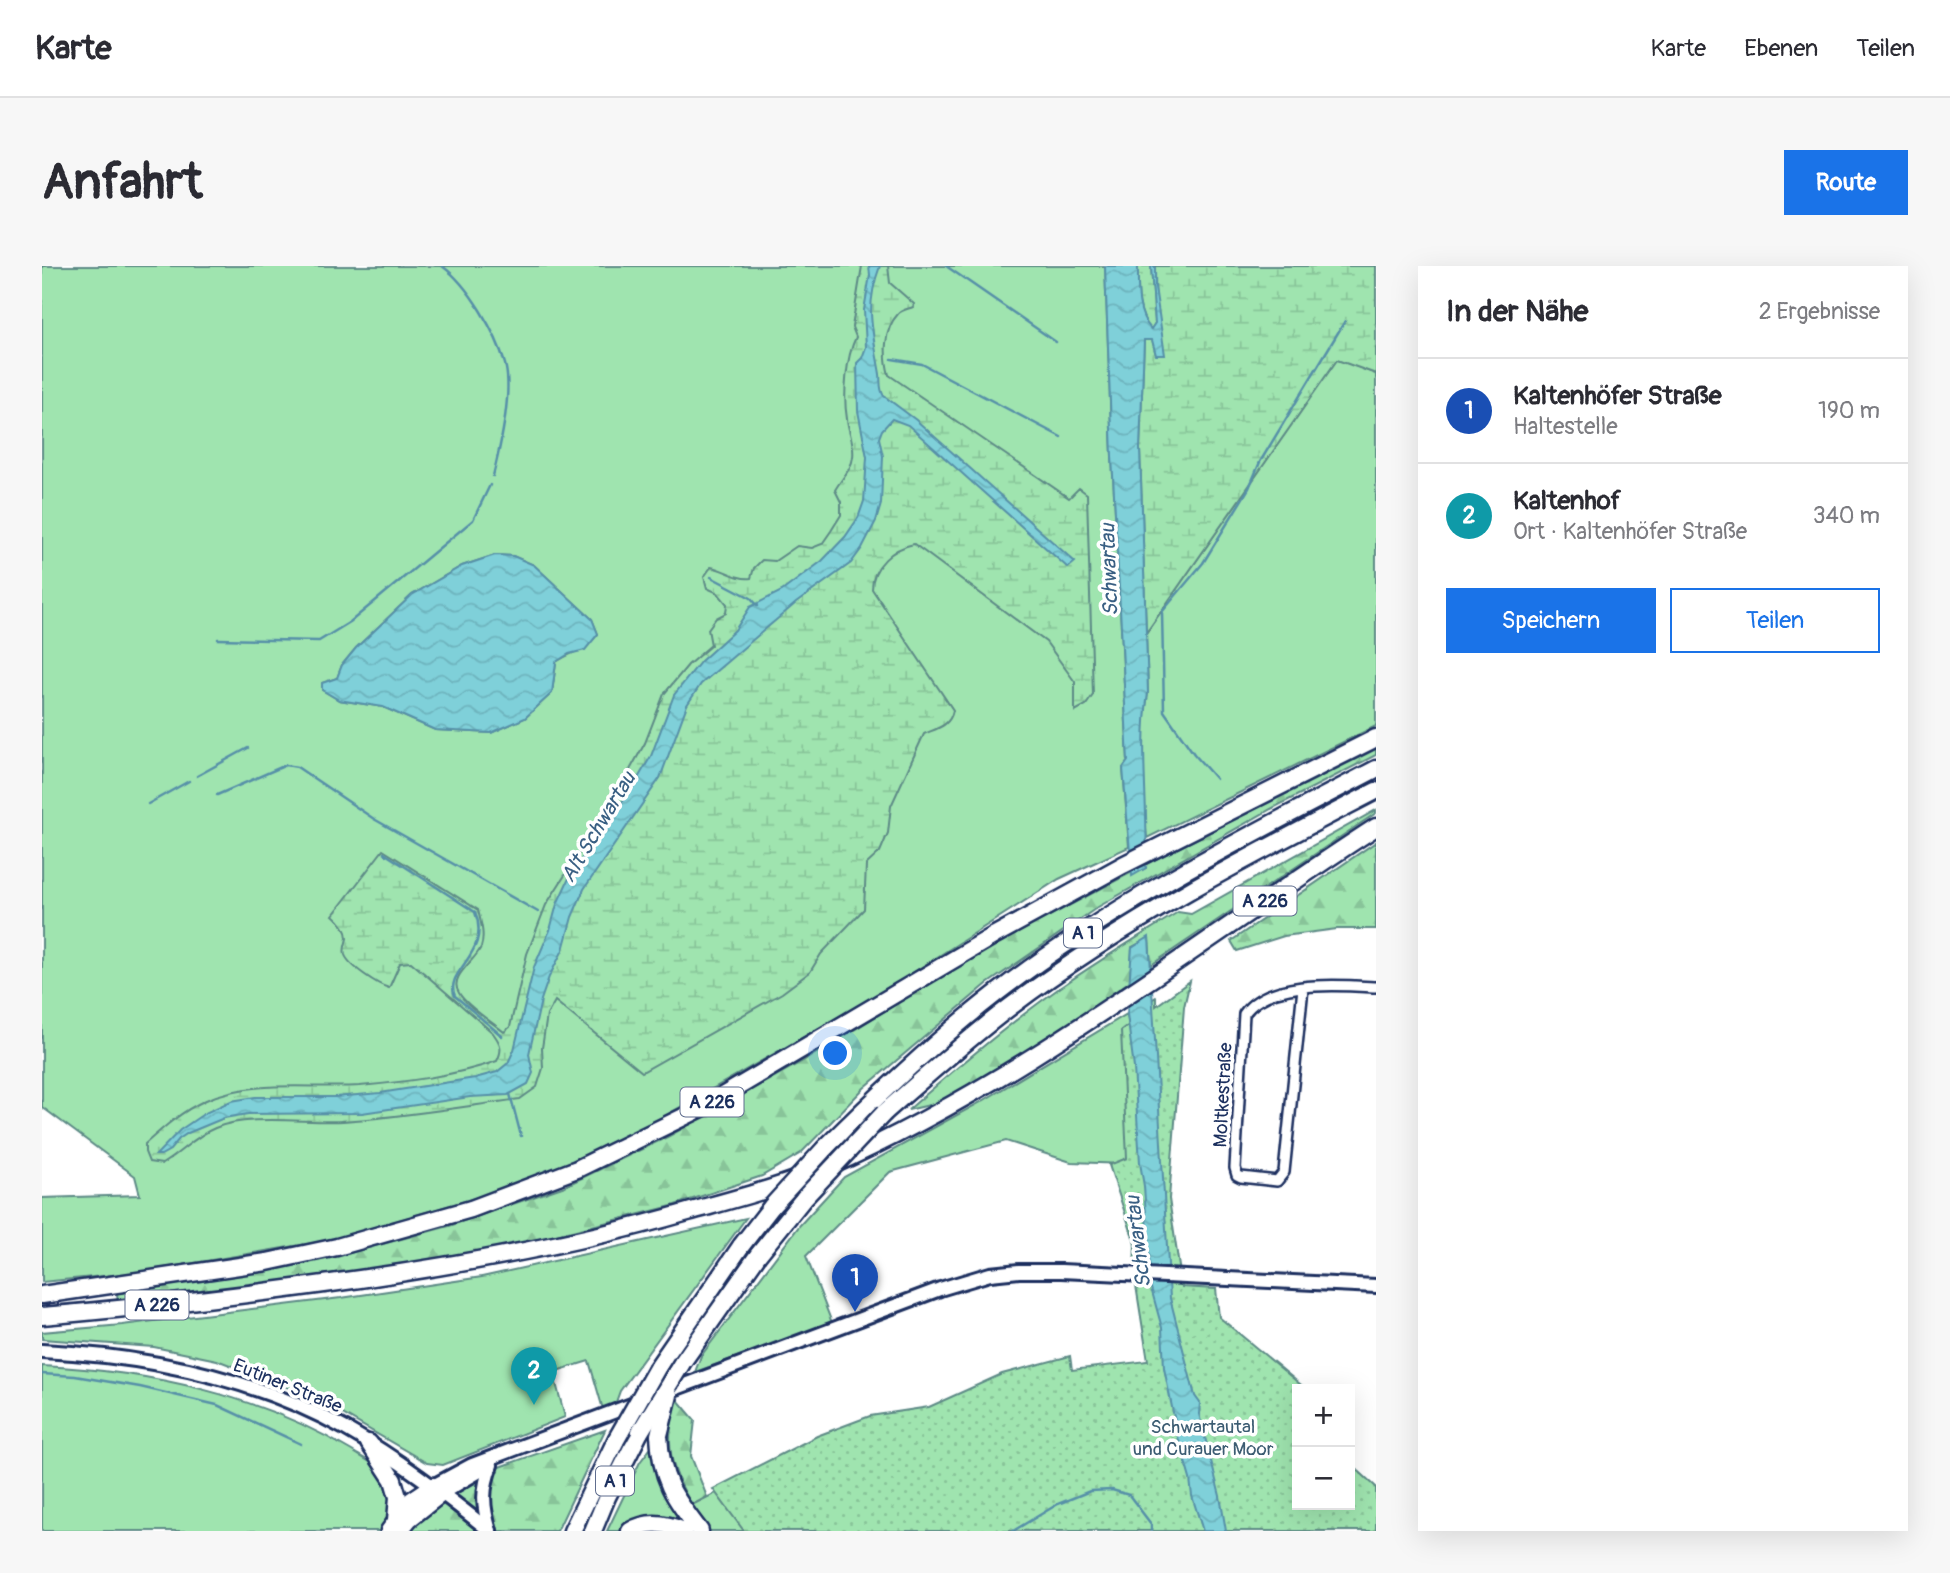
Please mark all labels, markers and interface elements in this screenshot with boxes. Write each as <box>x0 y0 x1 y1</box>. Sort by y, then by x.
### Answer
text: Karte <box>35 28 112 69</box>
text: Karte <box>1651 34 1706 63</box>
text: Ebenen <box>1744 34 1818 63</box>
text: Teilen <box>1856 34 1915 63</box>
button: Route <box>1784 150 1908 215</box>
text: Anfahrt <box>42 152 202 213</box>
text: In der Nähe <box>1446 293 1588 330</box>
text: 2 Ergebnisse <box>1759 297 1880 326</box>
text: Kaltenhöfer Straße <box>1513 380 1722 412</box>
text: 1 <box>1465 396 1474 425</box>
text: 190 m <box>1818 396 1880 425</box>
text: Haltestelle <box>1513 412 1618 441</box>
text: Kaltenhof <box>1513 485 1621 517</box>
text: 2 <box>1463 501 1475 530</box>
text: 340 m <box>1813 501 1880 530</box>
text: Ort · Kaltenhöfer Straße <box>1513 517 1747 546</box>
water label: Schwartau <box>1094 522 1125 617</box>
button: Speichern <box>1446 588 1656 653</box>
button: Teilen <box>1670 588 1880 653</box>
water label: Alt Schwartau <box>555 766 643 887</box>
road number: A 226 <box>1234 886 1296 916</box>
road number: A 1 <box>1064 918 1102 948</box>
your location <box>818 1036 852 1070</box>
street label: Moltkestraße <box>1208 1041 1238 1148</box>
road number: A 226 <box>680 1088 744 1116</box>
water label: Schwartau <box>1119 1193 1158 1290</box>
pin: 1 <box>832 1254 878 1312</box>
road number: A 226 <box>125 1290 188 1320</box>
pin: 2 <box>511 1347 557 1405</box>
street label: Eutiner Straße <box>230 1353 346 1419</box>
map controls <box>1292 1384 1355 1510</box>
button: + <box>1292 1384 1355 1447</box>
park label: Schwartautal und Curauer Moor <box>1133 1415 1274 1461</box>
button: − <box>1292 1447 1355 1510</box>
road number: A 1 <box>596 1466 634 1496</box>

